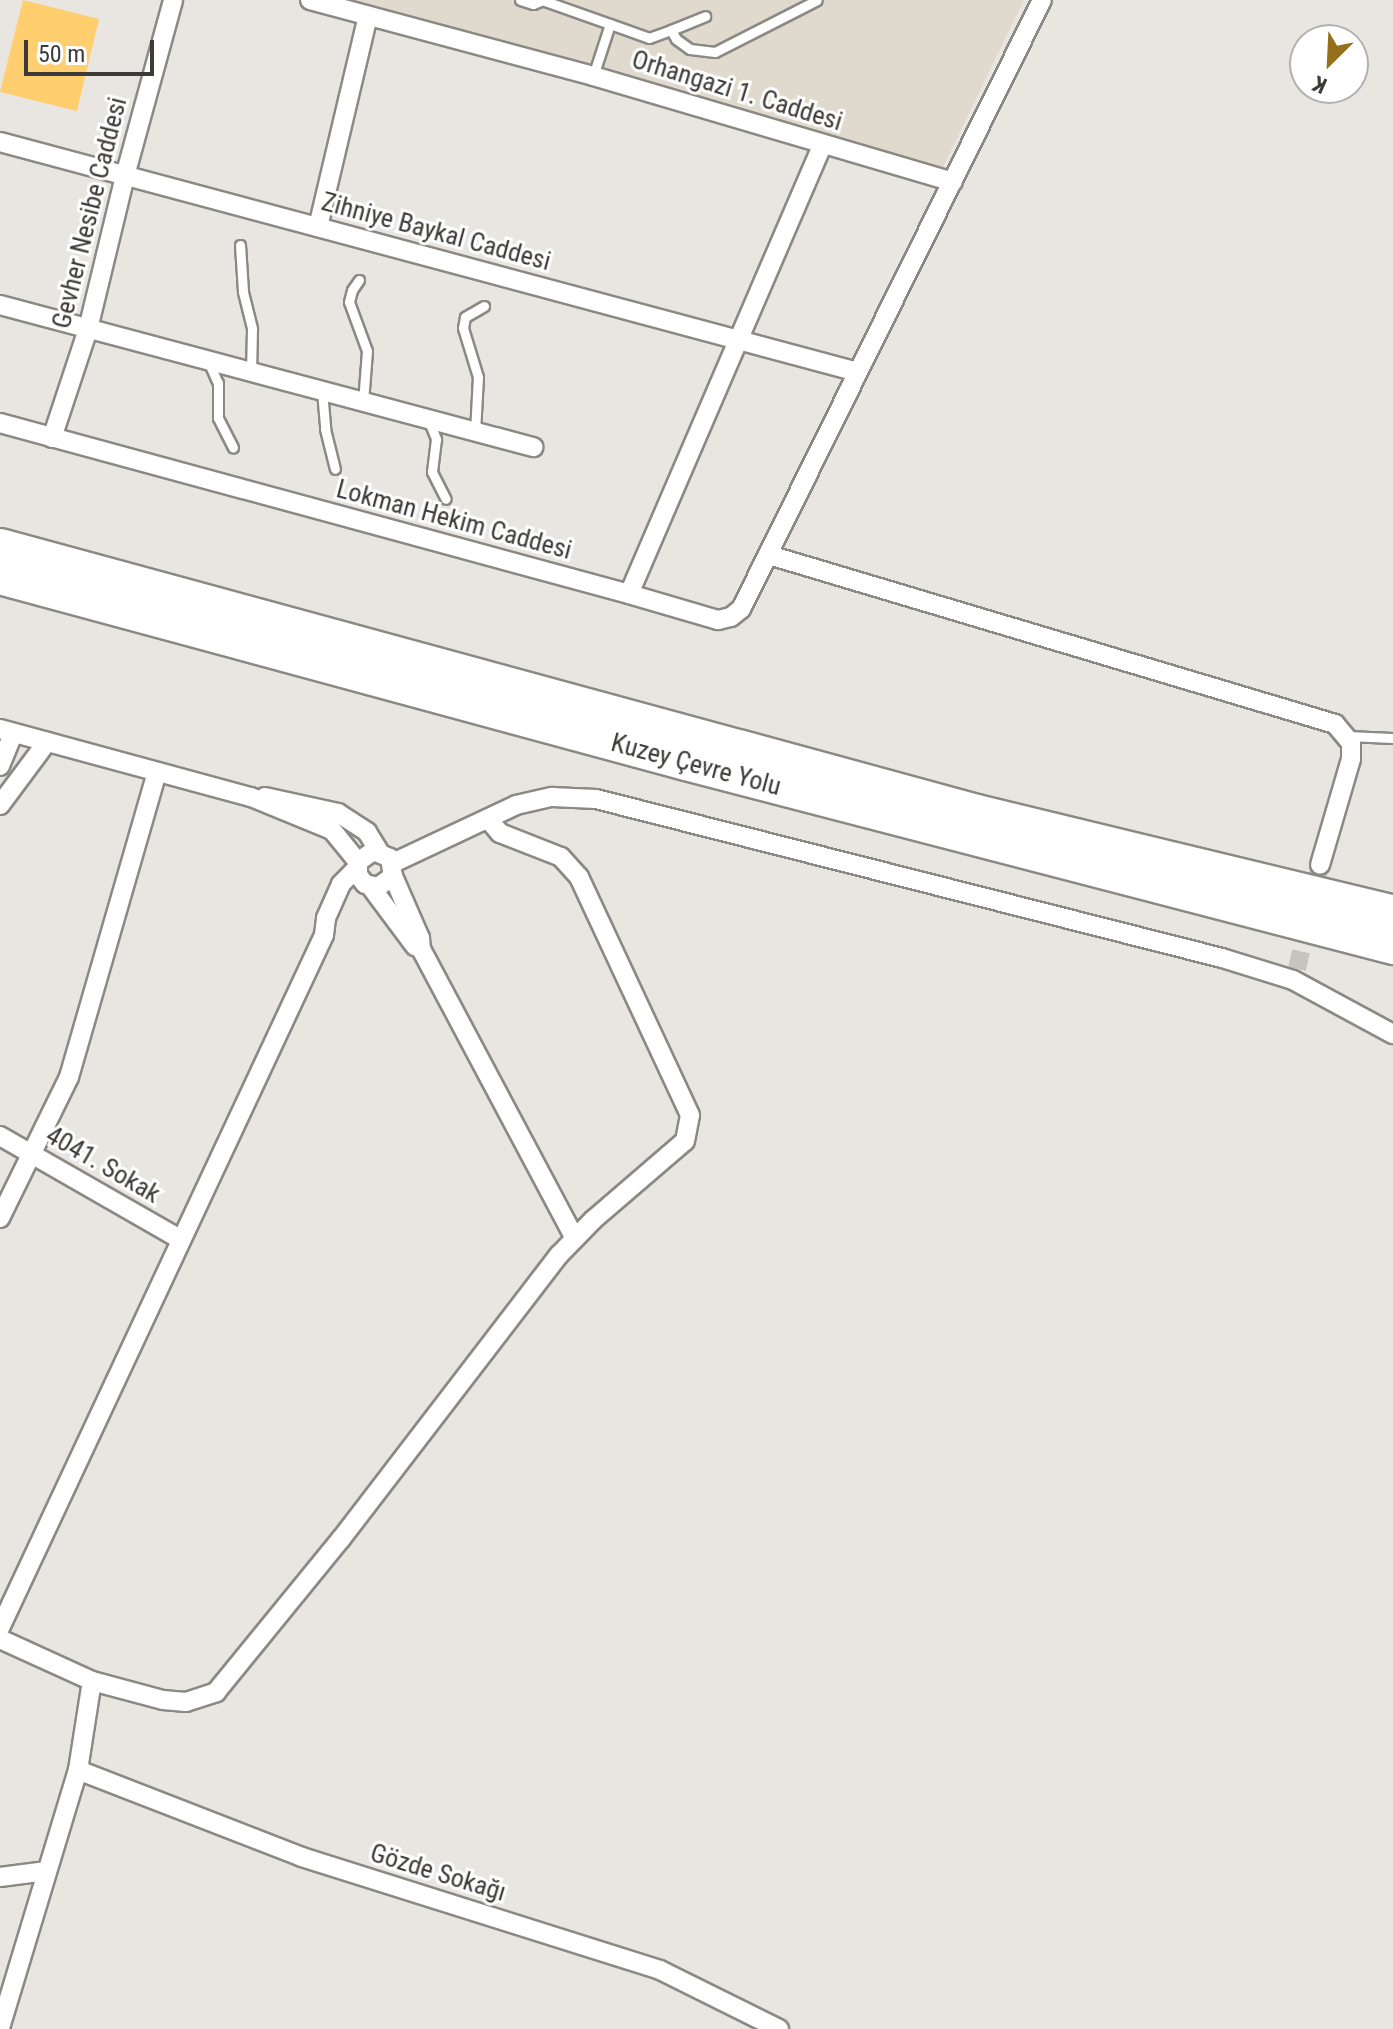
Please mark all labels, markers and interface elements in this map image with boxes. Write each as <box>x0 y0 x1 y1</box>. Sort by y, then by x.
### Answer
scale bar <box>28 24 158 74</box>
north arrow <box>1289 24 1369 104</box>
text: 50 m <box>38 40 85 68</box>
street label: Orhangazi 1. Caddesi <box>628 44 846 138</box>
text: K <box>1309 71 1330 98</box>
street label: Gevher Nesibe Caddesi <box>46 94 134 332</box>
street label: Zihniye Baykal Caddesi <box>318 186 554 278</box>
street label: Lokman Hekim Caddesi <box>333 474 575 566</box>
street label: Kuzey Çevre Yolu <box>608 727 784 803</box>
street label: 4041. Sokak <box>40 1120 166 1210</box>
street label: Gözde Sokağı <box>366 1838 510 1908</box>

